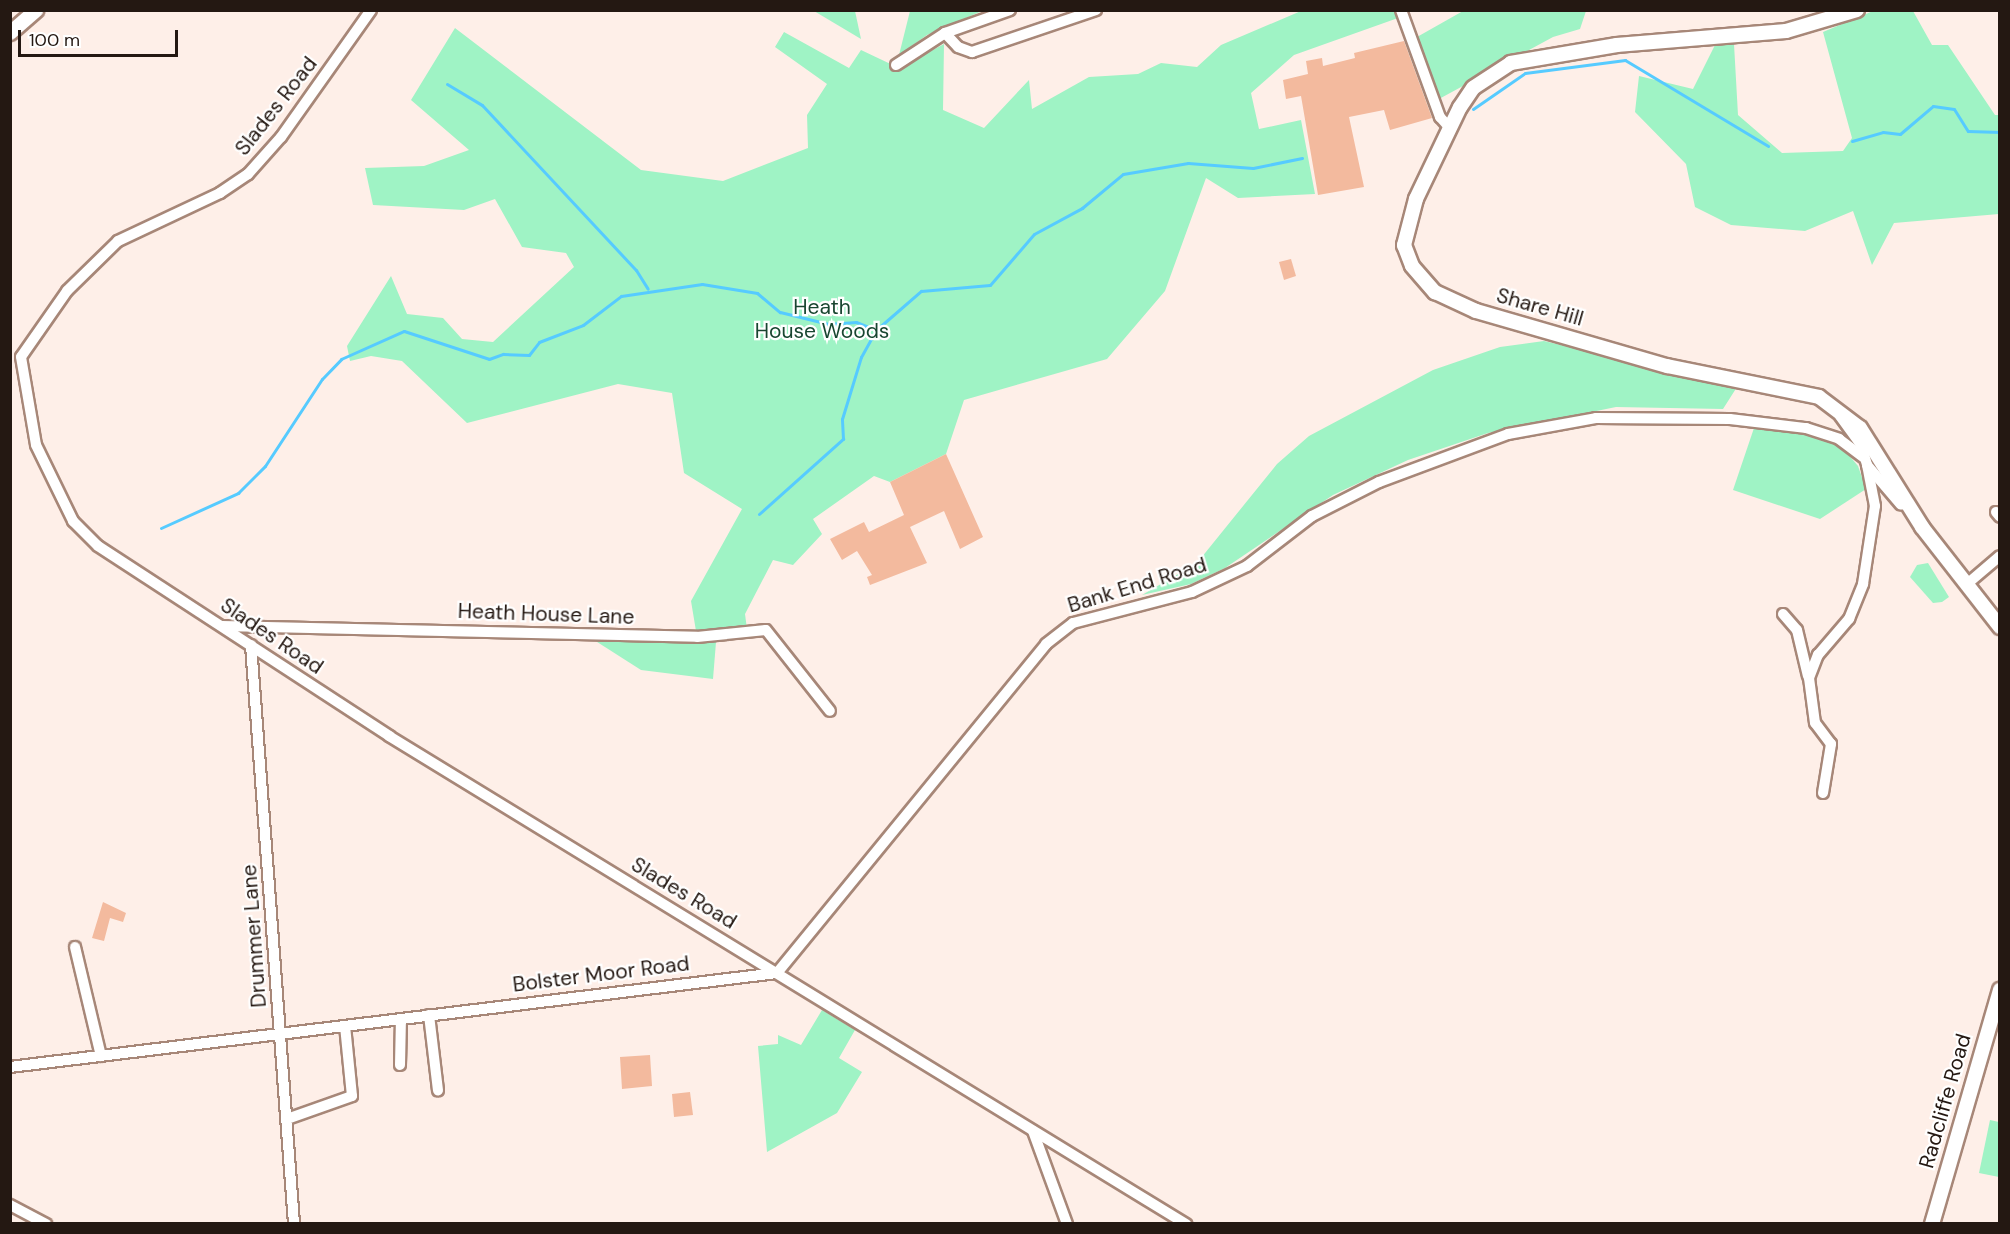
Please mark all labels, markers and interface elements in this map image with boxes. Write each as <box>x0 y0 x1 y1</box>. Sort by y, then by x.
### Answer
scale bar <box>21 18 182 56</box>
text: 100 m <box>29 28 80 52</box>
street label: Slades Road <box>230 52 322 160</box>
street label: Share Hill <box>1494 283 1586 331</box>
park label: Heath House Woods <box>755 294 889 344</box>
street label: Bank End Road <box>1065 552 1209 618</box>
street label: Slades Road <box>216 592 328 680</box>
street label: Heath House Lane <box>457 598 635 630</box>
street label: Slades Road <box>627 852 741 934</box>
street label: Drummer Lane <box>236 864 272 1008</box>
street label: Bolster Moor Road <box>511 951 691 997</box>
street label: Radcliffe Road <box>1914 1031 1976 1171</box>

